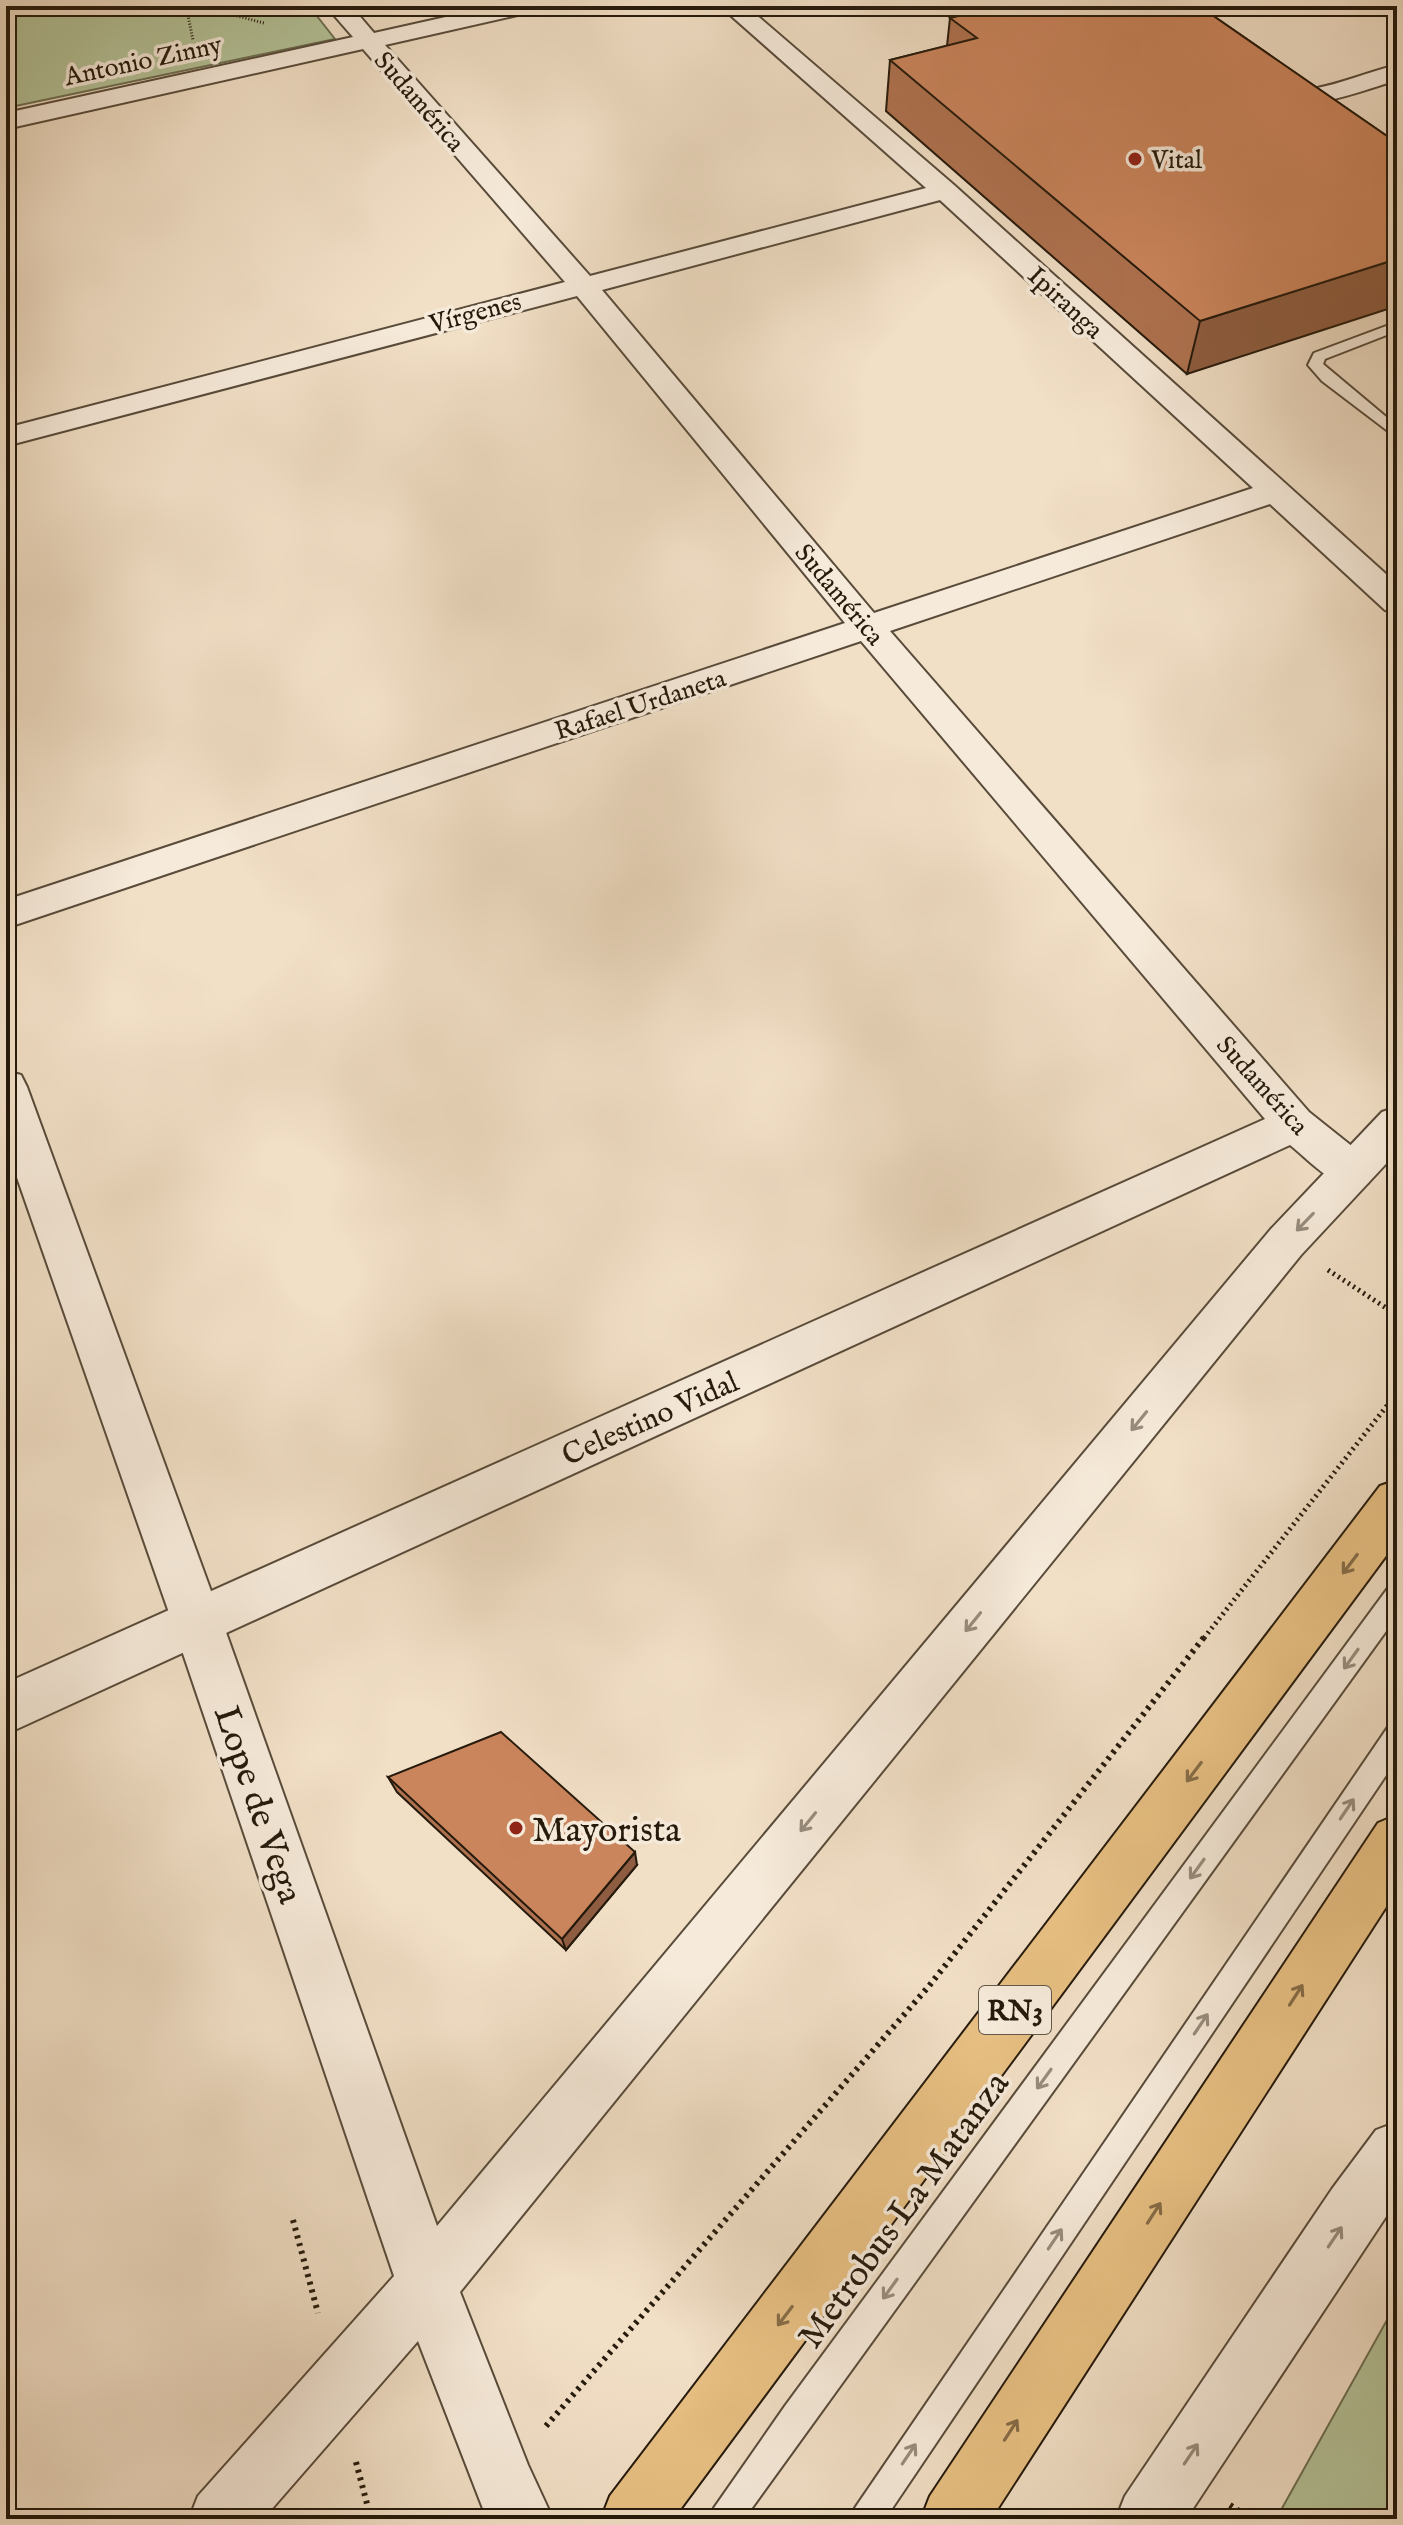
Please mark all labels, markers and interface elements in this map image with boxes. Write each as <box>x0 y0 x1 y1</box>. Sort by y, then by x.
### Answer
street label: Antonio Zinny <box>61 29 225 94</box>
street label: Sudamérica <box>366 45 472 160</box>
place label: Vital <box>1150 144 1203 177</box>
marker: Vital <box>1126 150 1144 168</box>
street label: Ipiranga <box>1020 260 1110 347</box>
street label: Vírgenes <box>425 285 525 342</box>
street label: Sudamérica <box>787 537 891 653</box>
street label: Rafael Urdaneta <box>551 662 731 749</box>
street label: Sudamérica <box>1209 1029 1316 1143</box>
one-way arrow <box>1297 1211 1315 1231</box>
street label: Celestino Vidal <box>557 1364 746 1476</box>
one-way arrow <box>1130 1410 1147 1431</box>
one-way arrow <box>1342 1553 1359 1575</box>
one-way arrow <box>964 1611 982 1631</box>
one-way arrow <box>1343 1648 1360 1669</box>
street label: Lope de Vega <box>202 1700 313 1910</box>
one-way arrow <box>1186 1761 1203 1782</box>
one-way arrow <box>1339 1799 1356 1821</box>
place label: Mayorista <box>532 1808 681 1854</box>
one-way arrow <box>799 1811 817 1832</box>
marker: Mayorista <box>507 1819 525 1837</box>
one-way arrow <box>1189 1858 1206 1879</box>
one-way arrow <box>1288 1985 1305 2007</box>
road number: RN3 <box>979 1986 1051 2034</box>
one-way arrow <box>1193 2014 1210 2036</box>
street label: Metrobus La Matanza <box>789 2063 1021 2358</box>
one-way arrow <box>1036 2067 1052 2089</box>
one-way arrow <box>1146 2202 1162 2225</box>
one-way arrow <box>1327 2226 1343 2249</box>
one-way arrow <box>1047 2229 1064 2251</box>
one-way arrow <box>882 2277 899 2299</box>
one-way arrow <box>777 2305 794 2326</box>
one-way arrow <box>1003 2420 1020 2442</box>
one-way arrow <box>1183 2443 1199 2466</box>
one-way arrow <box>901 2444 917 2466</box>

